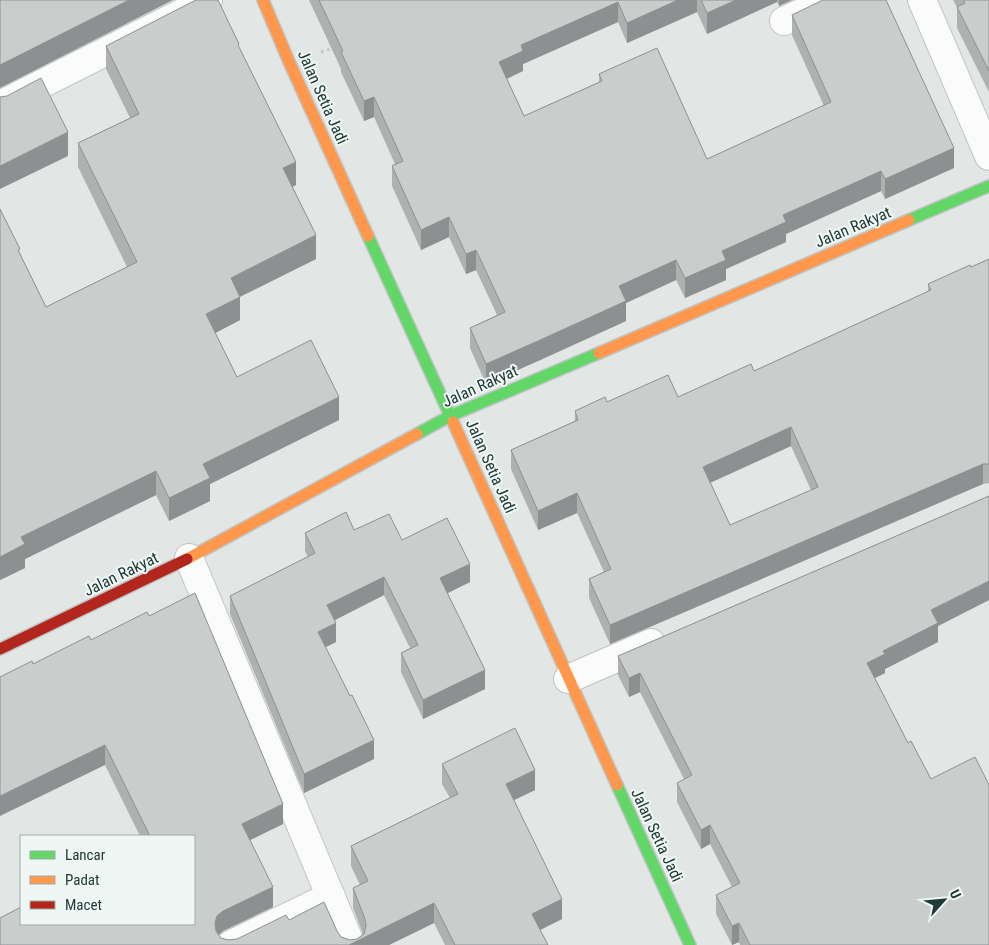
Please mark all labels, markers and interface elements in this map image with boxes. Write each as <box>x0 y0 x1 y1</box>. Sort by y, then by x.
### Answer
street label: Jalan Setia Jadi <box>294 47 352 147</box>
street label: Jalan Rakyat <box>812 202 894 251</box>
street label: Jalan Rakyat <box>439 361 521 411</box>
street label: Jalan Setia Jadi <box>462 416 520 516</box>
street label: Jalan Rakyat <box>81 548 162 600</box>
street label: Jalan Setia Jadi <box>627 785 687 885</box>
legend <box>20 835 195 925</box>
text: Lancar <box>65 846 106 864</box>
text: Padat <box>65 871 99 889</box>
north arrow <box>919 875 969 925</box>
text: U <box>947 887 965 901</box>
text: Macet <box>65 896 102 914</box>

